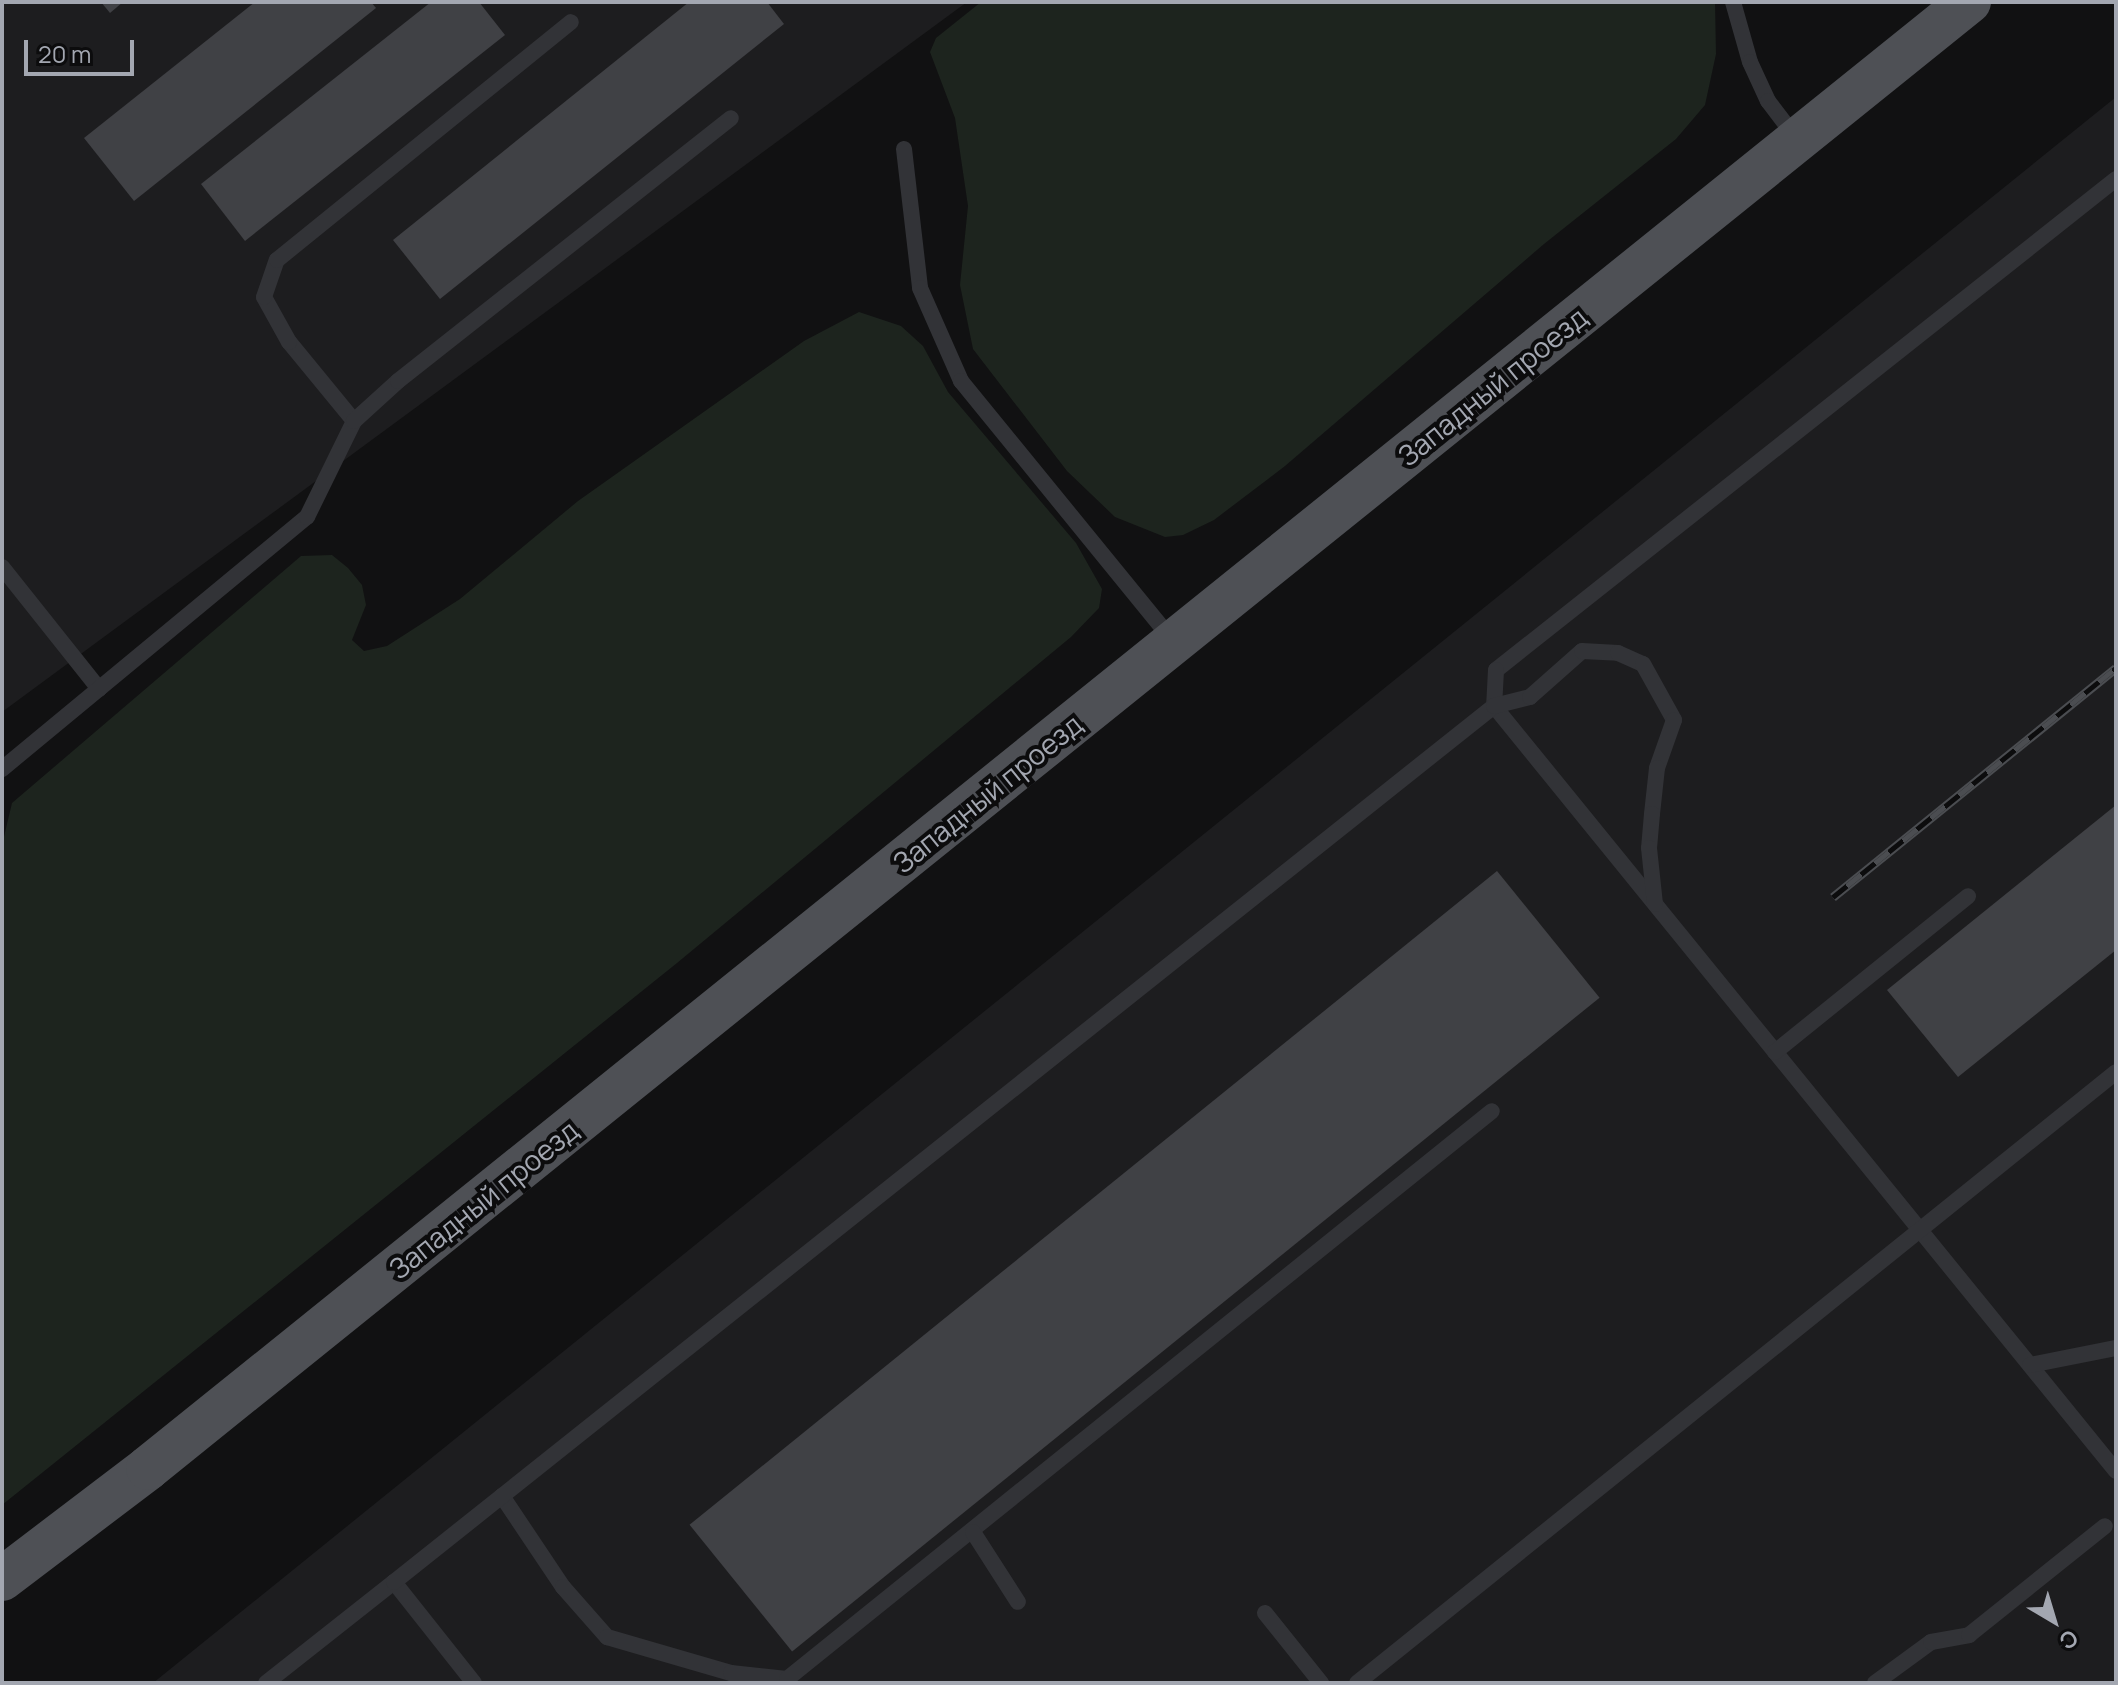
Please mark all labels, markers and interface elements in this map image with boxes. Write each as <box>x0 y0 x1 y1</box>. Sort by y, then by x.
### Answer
scale bar <box>28 24 138 74</box>
text: 20 m <box>38 37 91 70</box>
street label: Западный проезд <box>1391 300 1593 472</box>
street label: Западный проезд <box>886 707 1088 879</box>
street label: Западный проезд <box>382 1113 584 1285</box>
north arrow <box>2014 1581 2094 1661</box>
text: С <box>2053 1623 2084 1657</box>

